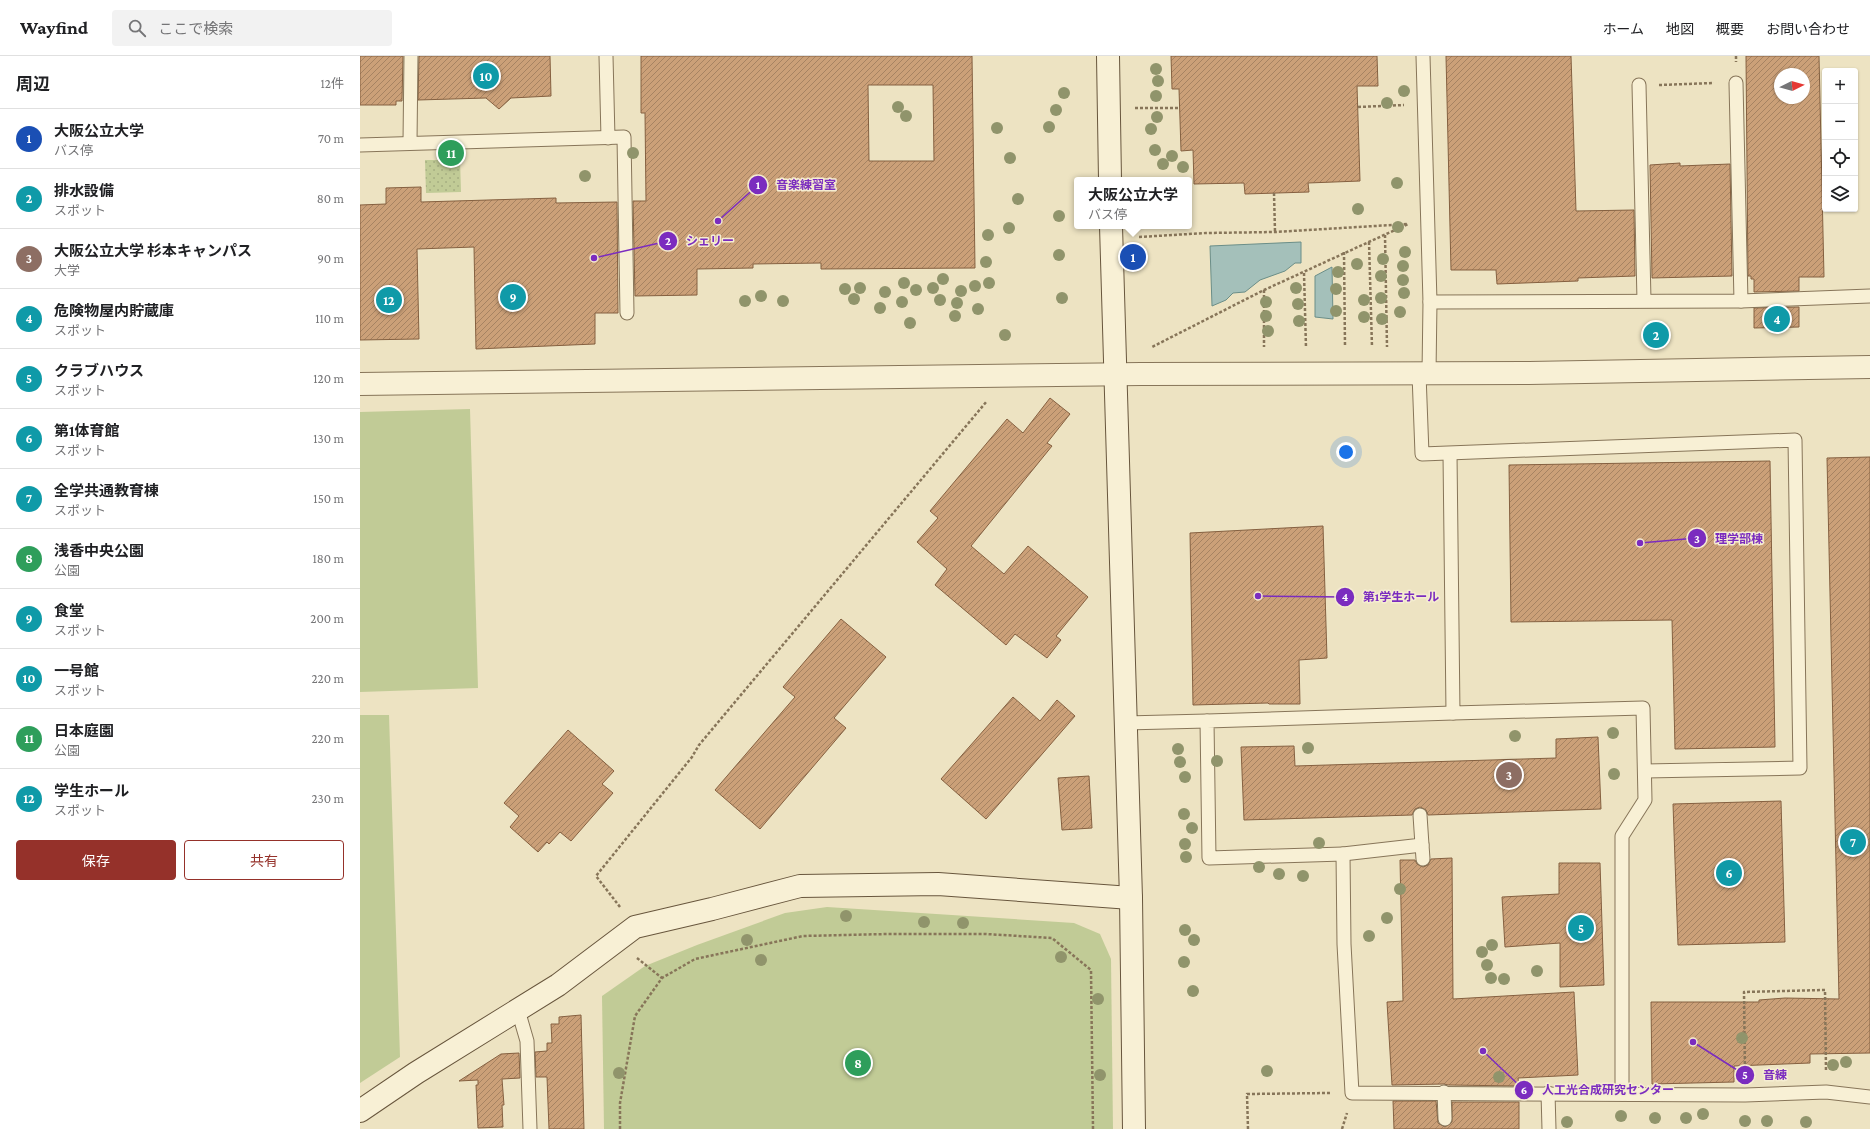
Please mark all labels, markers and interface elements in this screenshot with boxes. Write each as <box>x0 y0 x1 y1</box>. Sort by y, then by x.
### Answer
search box <box>112 10 392 46</box>
text: Wayfind <box>20 17 88 38</box>
icon: search <box>126 17 148 39</box>
text: ここで検索 <box>158 21 233 37</box>
text: ホーム <box>1602 21 1644 37</box>
text: 地図 <box>1666 21 1694 37</box>
text: 概要 <box>1716 21 1744 37</box>
text: お問い合わせ <box>1766 21 1850 37</box>
pin: 10 <box>473 61 499 91</box>
north arrow <box>1774 68 1810 104</box>
map controls <box>1822 68 1858 212</box>
button: + <box>1822 68 1858 104</box>
text: 周辺 <box>16 75 50 94</box>
text: 12件 <box>320 76 344 91</box>
button: − <box>1822 104 1858 140</box>
text: 大阪公立大学 <box>54 123 144 139</box>
text: 1 <box>27 131 31 146</box>
text: 70 m <box>318 131 344 146</box>
pin: 11 <box>438 138 464 168</box>
button: locate <box>1822 140 1858 176</box>
text: バス停 <box>54 143 93 158</box>
callout: 音楽練習室 <box>748 173 844 197</box>
button: layers <box>1822 176 1858 212</box>
popup <box>1074 177 1192 229</box>
text: 1 <box>756 178 761 192</box>
text: 音楽練習室 <box>776 178 836 192</box>
text: 排水設備 <box>54 183 114 199</box>
text: 大阪公立大学 <box>1088 187 1178 203</box>
text: 2 <box>26 191 32 206</box>
text: 80 m <box>317 191 344 206</box>
text: スポット <box>54 203 106 218</box>
text: バス停 <box>1088 207 1127 222</box>
callout: シェリー <box>658 229 742 253</box>
text: 2 <box>665 234 671 248</box>
text: シェリー <box>686 234 734 248</box>
pin: 1 <box>1120 242 1146 272</box>
text: 大阪公立大学 杉本キャンパス <box>54 243 252 259</box>
text: 3 <box>26 251 32 266</box>
text: 90 m <box>317 251 344 266</box>
text: 大学 <box>54 263 80 278</box>
pin: 9 <box>500 282 526 312</box>
pin: 12 <box>376 285 402 315</box>
text: 危険物屋内貯蔵庫 <box>54 303 174 319</box>
pin: 4 <box>1764 304 1790 334</box>
text: 4 <box>25 311 33 326</box>
text: 110 m <box>315 311 344 326</box>
pin: 2 <box>1643 320 1669 350</box>
text: スポット <box>54 323 106 338</box>
text: クラブハウス <box>54 363 144 379</box>
text: 5 <box>26 371 32 386</box>
text: 120 m <box>313 371 344 386</box>
text: スポット <box>54 383 106 398</box>
text: 第1体育館 <box>54 423 120 439</box>
text: 6 <box>25 431 33 446</box>
text: 130 m <box>313 431 344 446</box>
your location <box>1336 442 1356 462</box>
text: スポット <box>54 443 106 458</box>
text: 全学共通教育棟 <box>54 483 159 499</box>
text: 7 <box>26 491 32 506</box>
text: 150 m <box>313 491 344 506</box>
text: スポット <box>54 503 106 518</box>
callout: 理学部棟 <box>1687 526 1771 550</box>
text: 3 <box>1694 532 1700 546</box>
text: 理学部棟 <box>1715 532 1763 546</box>
text: 浅香中央公園 <box>54 543 144 559</box>
text: 8 <box>25 551 33 566</box>
text: 180 m <box>312 551 344 566</box>
text: 公園 <box>54 563 80 578</box>
callout: 第1学生ホール <box>1335 585 1447 609</box>
text: 4 <box>1342 590 1349 604</box>
text: 第1学生ホール <box>1363 590 1439 604</box>
text: 食堂 <box>54 603 84 619</box>
text: 9 <box>25 611 33 626</box>
text: 200 m <box>310 611 344 626</box>
text: スポット <box>54 623 106 638</box>
text: 一号館 <box>54 663 99 679</box>
text: 10 <box>23 671 35 686</box>
text: 220 m <box>311 671 344 686</box>
text: スポット <box>54 683 106 698</box>
text: 日本庭園 <box>54 723 114 739</box>
text: 11 <box>24 731 34 746</box>
text: 220 m <box>311 731 344 746</box>
text: 公園 <box>54 743 80 758</box>
pin: 3 <box>1496 760 1522 790</box>
text: 学生ホール <box>54 783 129 799</box>
text: 12 <box>23 791 35 806</box>
text: 230 m <box>311 791 344 806</box>
text: スポット <box>54 803 106 818</box>
pin: 7 <box>1840 827 1866 857</box>
button: 保存 <box>16 840 176 880</box>
button: 共有 <box>184 840 344 880</box>
pin: 6 <box>1716 858 1742 888</box>
pin: 5 <box>1568 913 1594 943</box>
pin: 8 <box>845 1048 871 1078</box>
callout: 音練 <box>1735 1063 1795 1087</box>
text: 5 <box>1742 1068 1748 1082</box>
text: 音練 <box>1763 1068 1787 1082</box>
callout: 人工光合成研究センター <box>1514 1078 1682 1102</box>
text: 6 <box>1521 1083 1527 1097</box>
text: 人工光合成研究センター <box>1542 1083 1674 1097</box>

